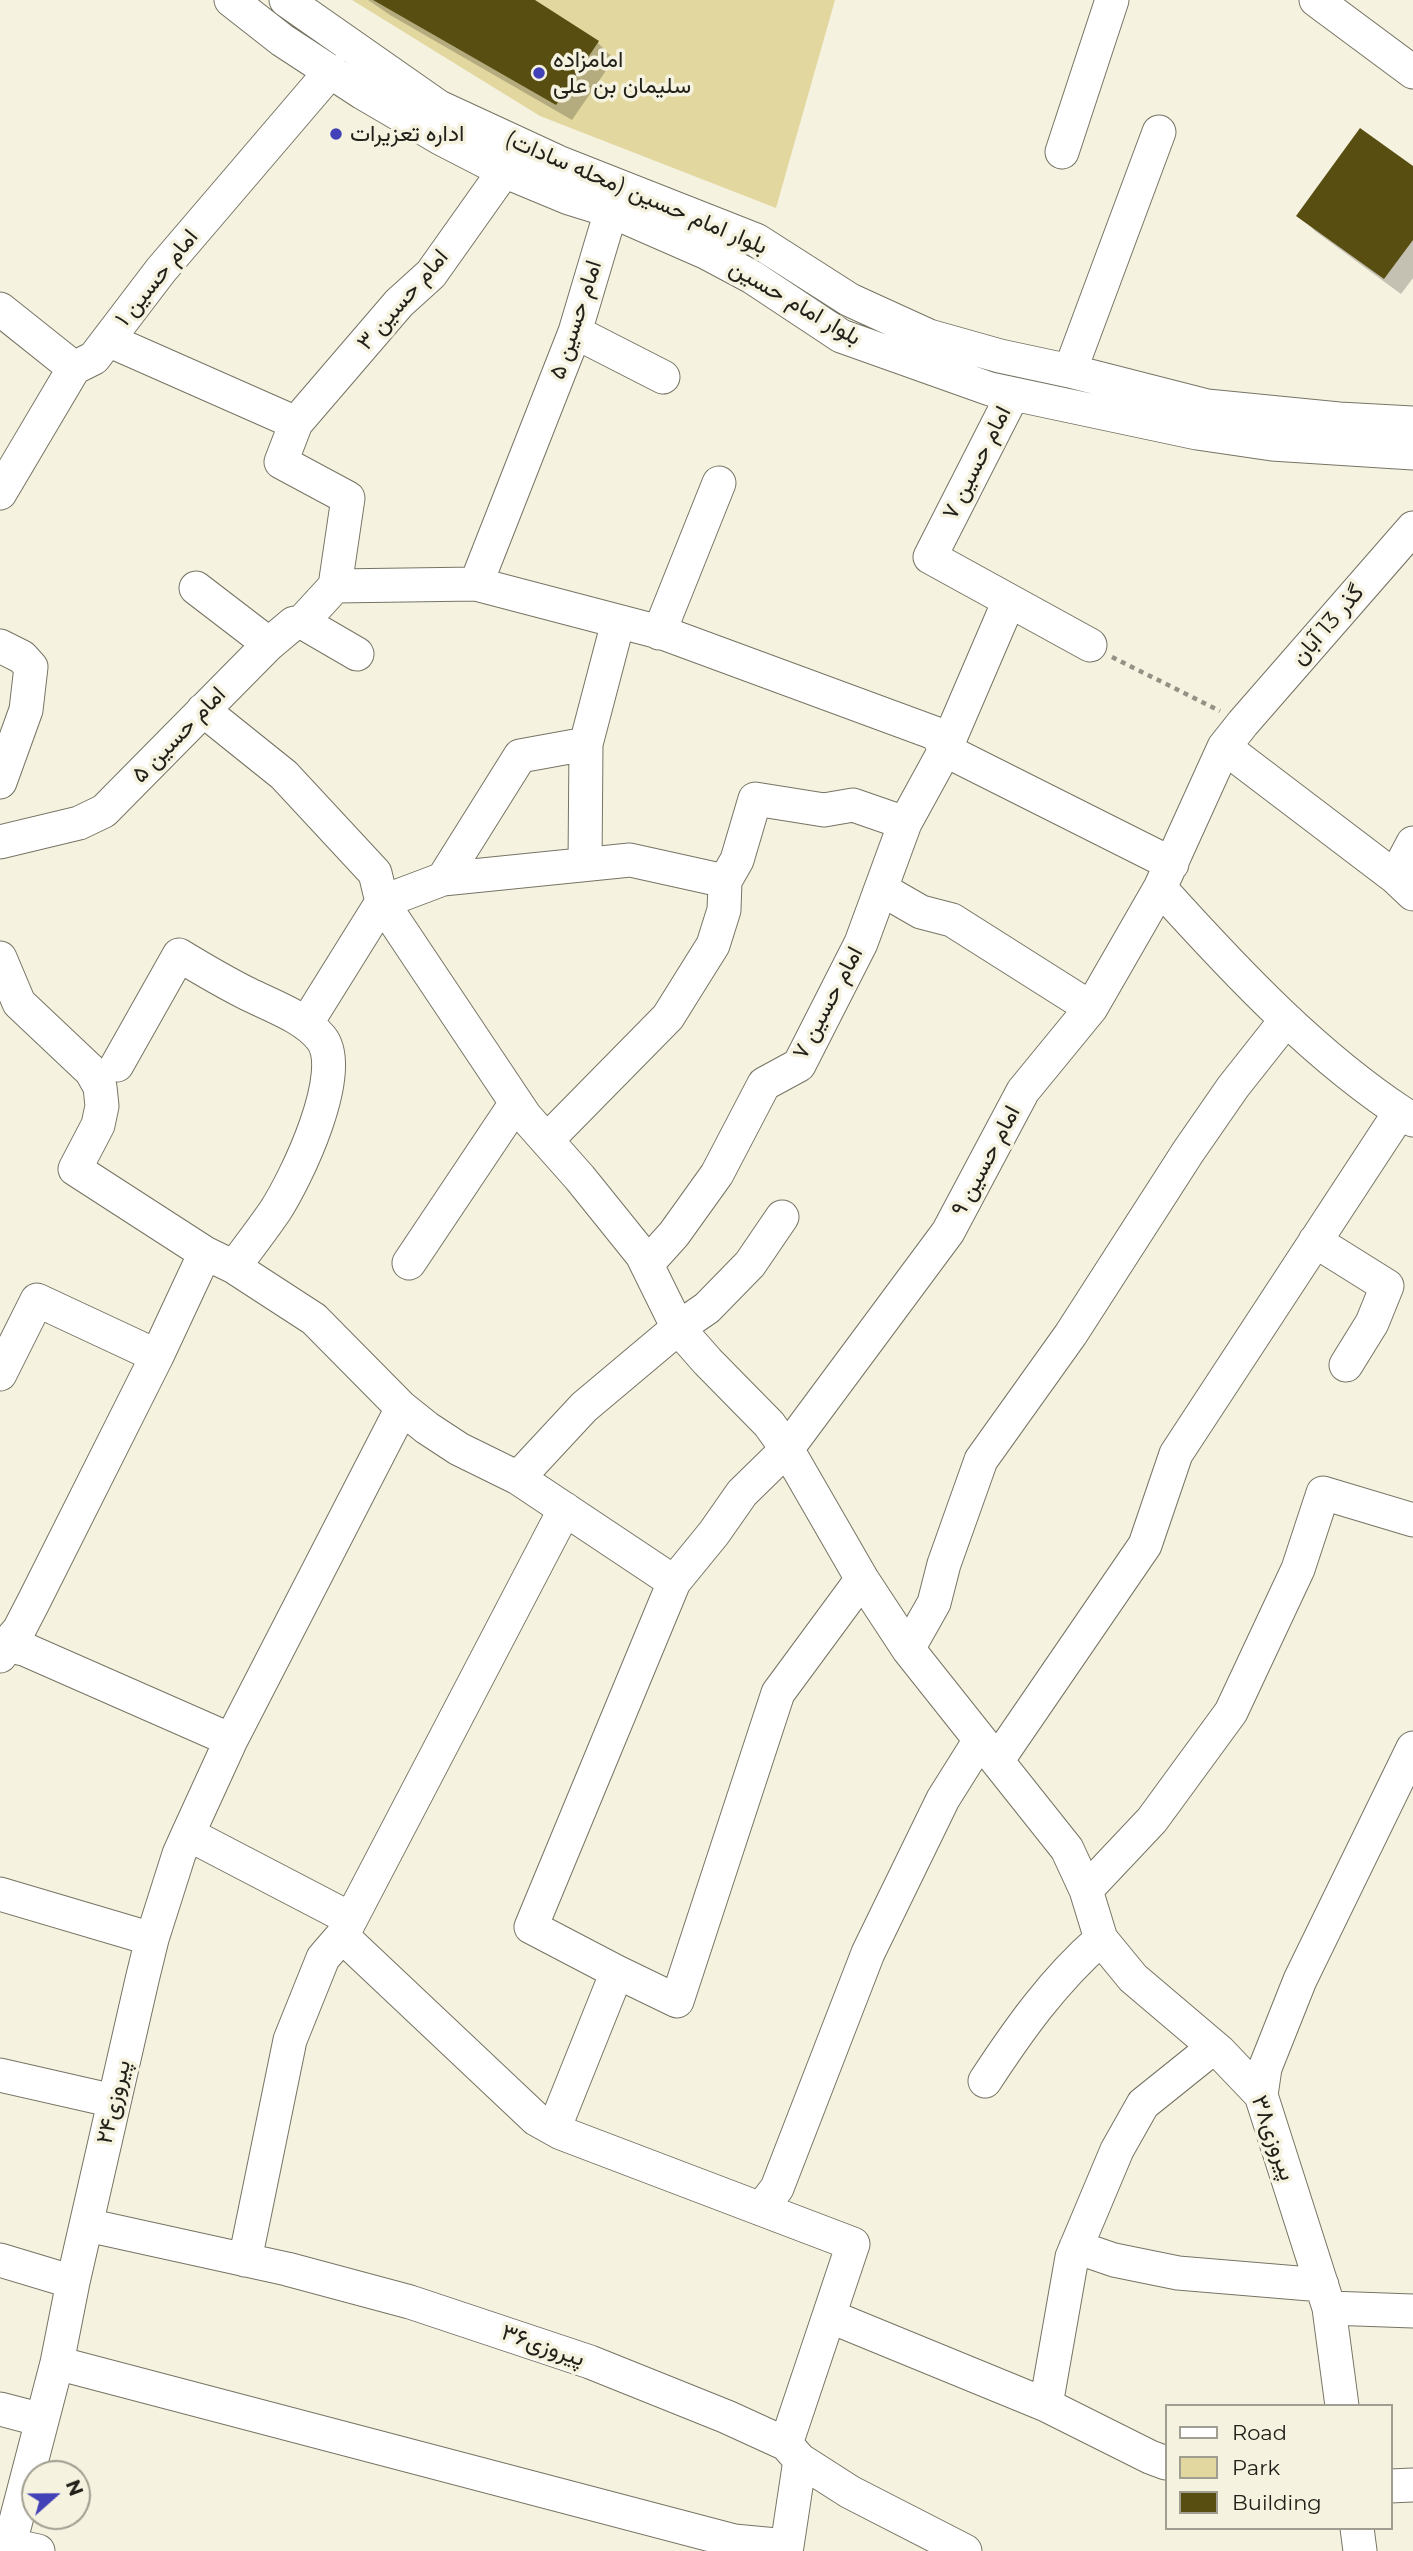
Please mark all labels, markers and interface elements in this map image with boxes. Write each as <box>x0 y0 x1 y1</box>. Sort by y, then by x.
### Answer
place label: امامزاده سلیمان بن علی <box>553 46 691 100</box>
marker: امامزاده سلیمان بن علی <box>531 65 547 81</box>
place label: اداره تعزیرات <box>350 120 464 148</box>
street label: بلوار امام حسین (محله سادات) <box>501 125 771 261</box>
marker: اداره تعزیرات <box>328 126 344 142</box>
street label: امام حسین ۱ <box>110 224 204 332</box>
street label: امام حسین ۳ <box>352 244 454 356</box>
street label: بلوار امام حسین <box>724 254 866 352</box>
street label: امام حسین ۵ <box>544 257 608 383</box>
street label: امام حسین ۷ <box>937 402 1017 524</box>
street label: گذر 13 آبان <box>1286 579 1370 671</box>
street label: امام حسین ۵ <box>126 681 232 789</box>
street label: امام حسین ۷ <box>787 942 869 1064</box>
street label: امام حسین ۹ <box>945 1101 1027 1221</box>
street label: پیروزی۲۴ <box>91 2057 137 2147</box>
street label: پیروزی۳۸ <box>1245 2092 1301 2184</box>
street label: پیروزی۳۶ <box>498 2319 588 2373</box>
legend <box>1164 2404 1392 2530</box>
text: Road <box>1232 2420 1287 2445</box>
text: Park <box>1232 2455 1280 2480</box>
north arrow <box>21 2460 91 2530</box>
text: N <box>61 2477 88 2499</box>
text: Building <box>1232 2490 1322 2515</box>

